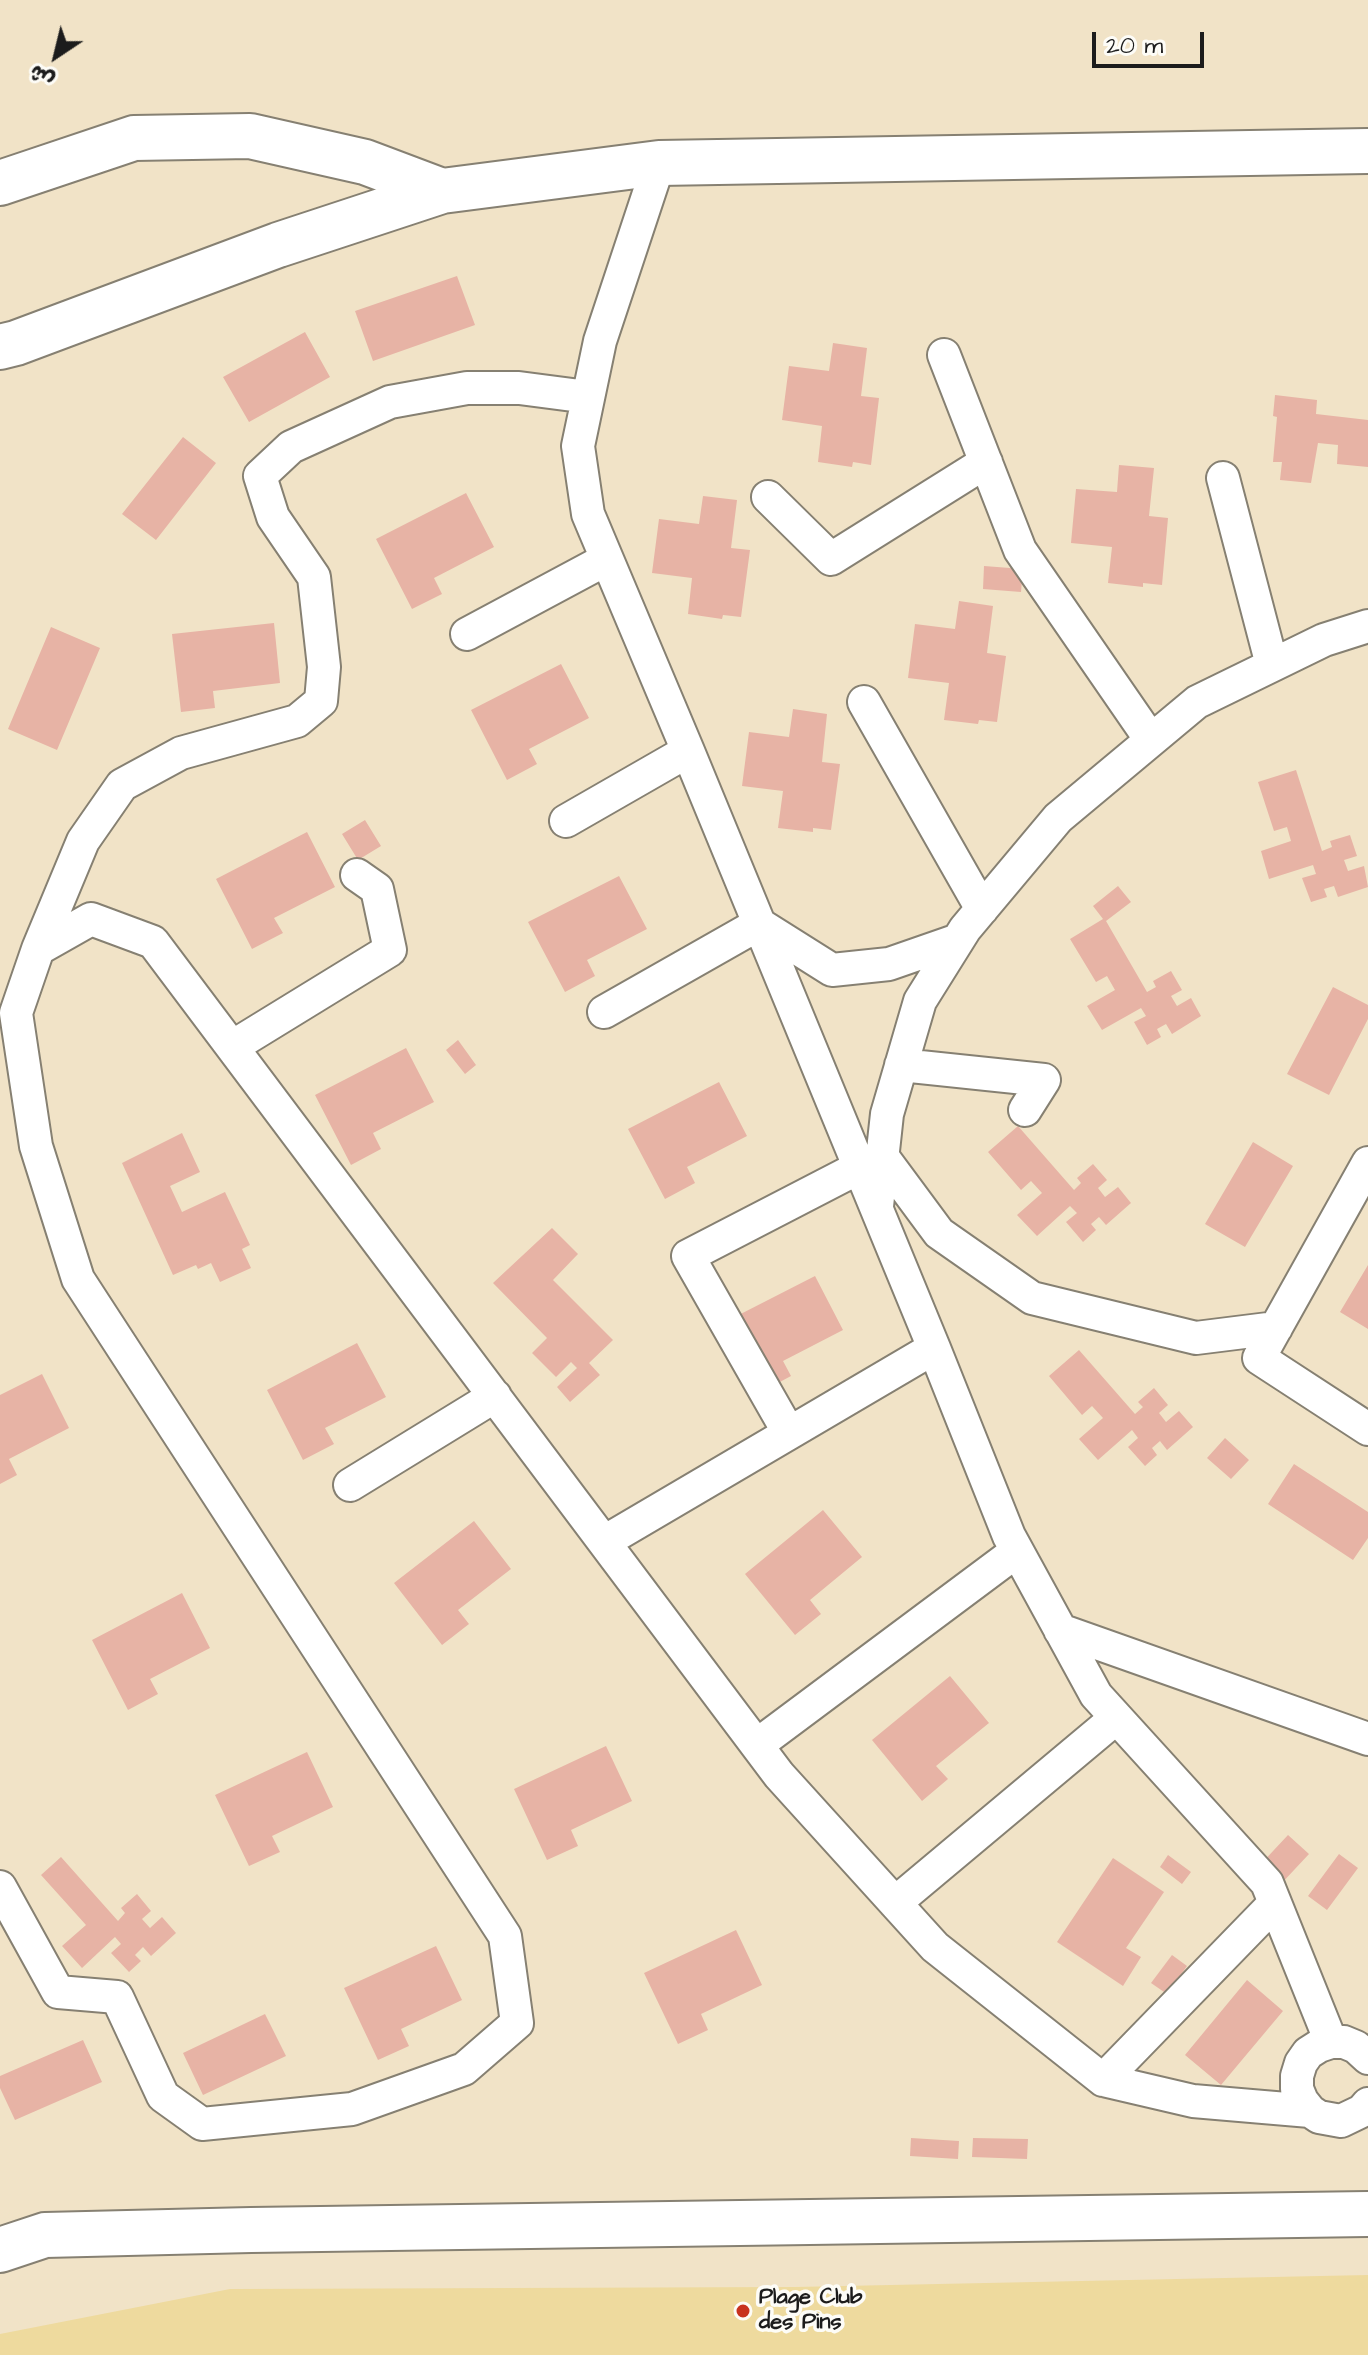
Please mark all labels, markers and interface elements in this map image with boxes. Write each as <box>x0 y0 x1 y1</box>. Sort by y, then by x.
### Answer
north arrow <box>16 16 96 96</box>
scale bar <box>1096 16 1208 66</box>
text: 20 m <box>1106 29 1163 63</box>
text: ش <box>23 56 61 96</box>
place label: Plage Club des Pins <box>759 2285 862 2336</box>
marker: Plage Club des Pins <box>734 2302 752 2320</box>

